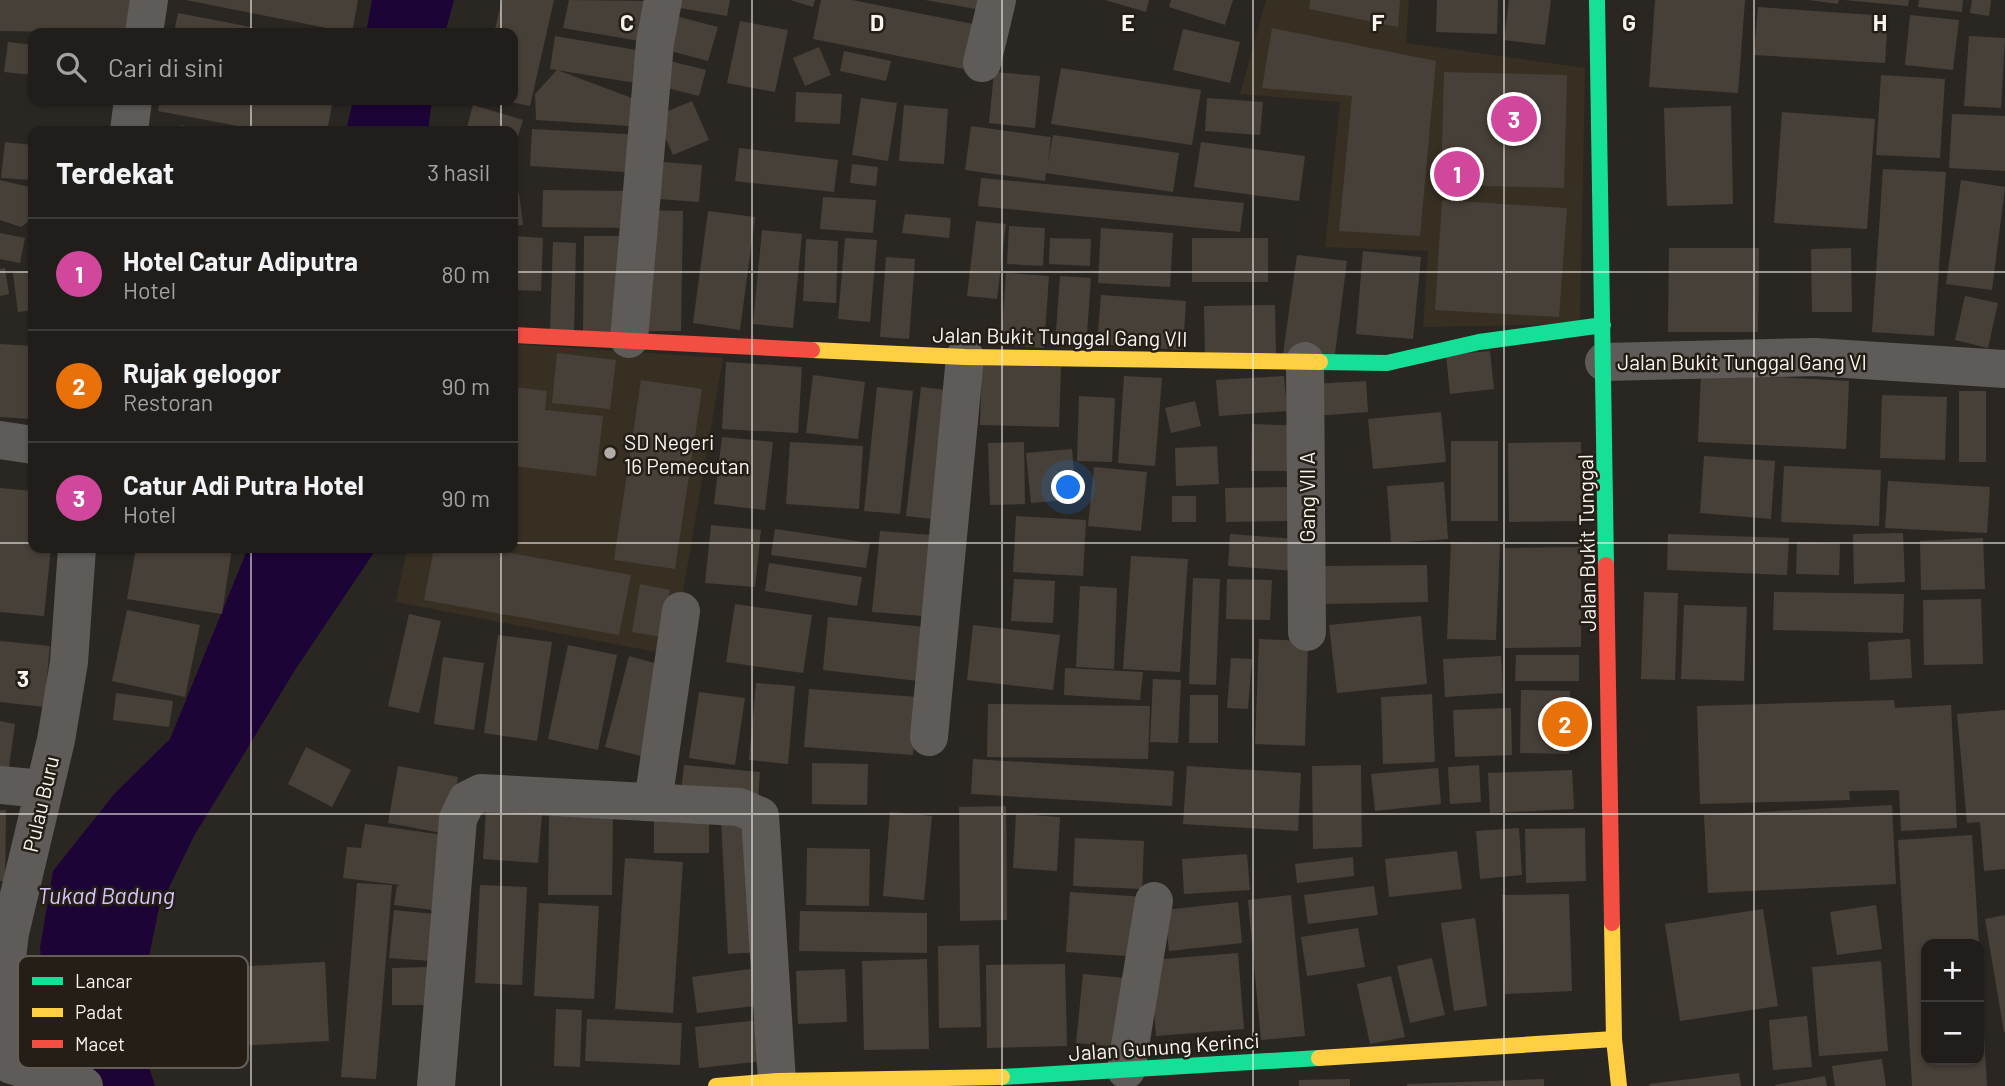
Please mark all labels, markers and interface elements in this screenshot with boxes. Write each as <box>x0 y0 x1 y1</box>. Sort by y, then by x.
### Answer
text: C <box>620 8 634 36</box>
text: D <box>870 8 884 36</box>
text: E <box>1121 8 1135 36</box>
text: F <box>1372 8 1385 36</box>
text: G <box>1622 8 1636 36</box>
text: H <box>1873 8 1887 36</box>
search box <box>28 28 518 105</box>
icon: search <box>52 48 90 86</box>
text: Cari di sini <box>108 51 224 82</box>
pin: 3 <box>1491 93 1537 145</box>
pin: 1 <box>1434 148 1480 200</box>
text: Terdekat <box>56 154 174 190</box>
text: 3 hasil <box>427 158 490 186</box>
text: Hotel Catur Adiputra <box>123 245 358 276</box>
text: 1 <box>75 260 83 288</box>
text: 80 m <box>441 260 490 288</box>
text: Hotel <box>123 276 176 304</box>
street label: Jalan Bukit Tunggal Gang VII <box>932 321 1188 351</box>
street label: Jalan Bukit Tunggal Gang VI <box>1617 349 1867 374</box>
text: Rujak gelogor <box>123 357 281 388</box>
text: 2 <box>73 372 85 400</box>
text: 90 m <box>441 372 490 400</box>
text: Restoran <box>123 388 213 416</box>
place label: SD Negeri 16 Pemecutan <box>624 429 750 478</box>
marker: SD Negeri 16 Pemecutan <box>602 445 618 461</box>
street label: Gang VII A <box>1294 452 1319 542</box>
street label: Jalan Bukit Tunggal <box>1572 454 1600 632</box>
text: Catur Adi Putra Hotel <box>123 469 364 500</box>
your location <box>1051 470 1085 504</box>
text: 3 <box>73 484 85 512</box>
text: 90 m <box>441 484 490 512</box>
text: Hotel <box>123 500 176 528</box>
text: 3 <box>17 664 29 692</box>
pin: 2 <box>1542 698 1588 750</box>
street label: Pulau Buru <box>17 754 63 854</box>
water label: Tukad Badung <box>37 881 175 909</box>
map controls <box>1921 939 1984 1065</box>
button: + <box>1921 939 1984 1002</box>
legend <box>18 956 248 1068</box>
text: Lancar <box>75 969 132 992</box>
text: Padat <box>75 1000 123 1023</box>
button: − <box>1921 1002 1984 1065</box>
street label: Jalan Gunung Kerinci <box>1068 1027 1260 1065</box>
text: Macet <box>75 1032 125 1055</box>

